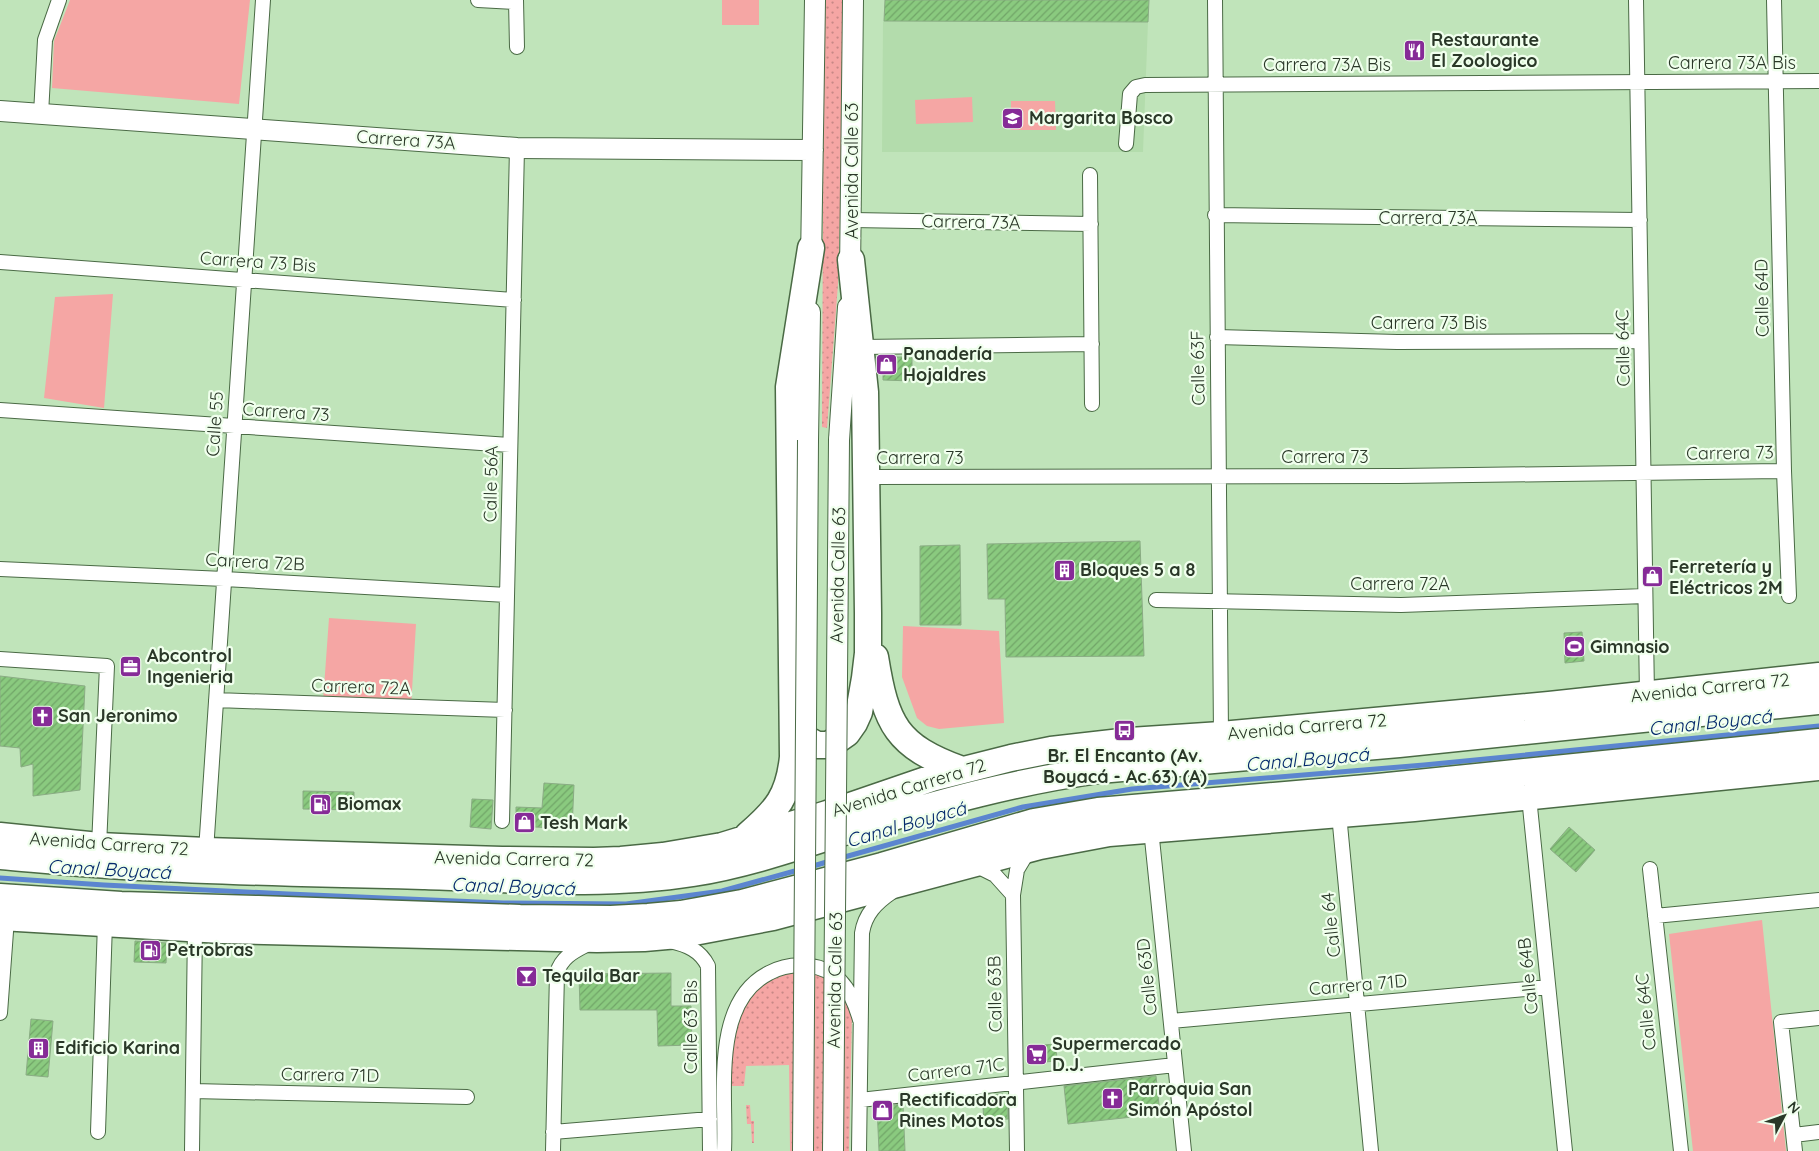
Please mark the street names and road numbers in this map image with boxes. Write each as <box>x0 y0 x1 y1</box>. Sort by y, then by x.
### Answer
street label: Carrera 73A Bis <box>1668 51 1796 74</box>
street label: Carrera 73A Bis <box>1263 53 1391 76</box>
street label: Avenida Calle 63 <box>840 103 863 239</box>
street label: Carrera 73A <box>356 125 457 154</box>
street label: Carrera 73A <box>1378 206 1478 229</box>
street label: Carrera 73A <box>921 209 1021 234</box>
street label: Carrera 73 Bis <box>199 246 317 277</box>
street label: Calle 64D <box>1749 259 1774 337</box>
street label: Calle 64C <box>1610 309 1635 387</box>
street label: Carrera 73 Bis <box>1371 311 1487 334</box>
street label: Calle 63F <box>1185 330 1210 406</box>
street label: Calle 55 <box>201 391 228 457</box>
street label: Carrera 73 <box>242 397 330 426</box>
street label: Carrera 73 <box>1686 440 1774 465</box>
street label: Calle 56A <box>478 445 503 523</box>
street label: Carrera 73 <box>1281 445 1369 468</box>
street label: Carrera 73 <box>876 446 964 469</box>
street label: Avenida Calle 63 <box>825 506 850 644</box>
street label: Carrera 72B <box>205 547 305 576</box>
street label: Carrera 72A <box>1350 572 1450 595</box>
street label: Avenida Carrera 72 <box>1629 668 1791 707</box>
street label: Carrera 72A <box>311 673 412 700</box>
street label: Avenida Carrera 72 <box>1226 708 1388 745</box>
street label: Avenida Carrera 72 <box>829 753 989 822</box>
street label: Avenida Carrera 72 <box>29 826 190 861</box>
street label: Avenida Carrera 72 <box>434 846 594 871</box>
street label: Calle 64 <box>1316 891 1345 959</box>
street label: Avenida Calle 63 <box>822 911 847 1049</box>
street label: Calle 63D <box>1131 937 1162 1017</box>
street label: Calle 64B <box>1512 937 1543 1016</box>
street label: Calle 63B <box>982 955 1007 1033</box>
street label: Carrera 71D <box>1308 969 1408 1000</box>
street label: Calle 64C <box>1630 972 1661 1052</box>
street label: Calle 63 Bis <box>679 980 702 1074</box>
street label: Carrera 71C <box>906 1052 1006 1087</box>
street label: Carrera 71D <box>281 1062 380 1087</box>

